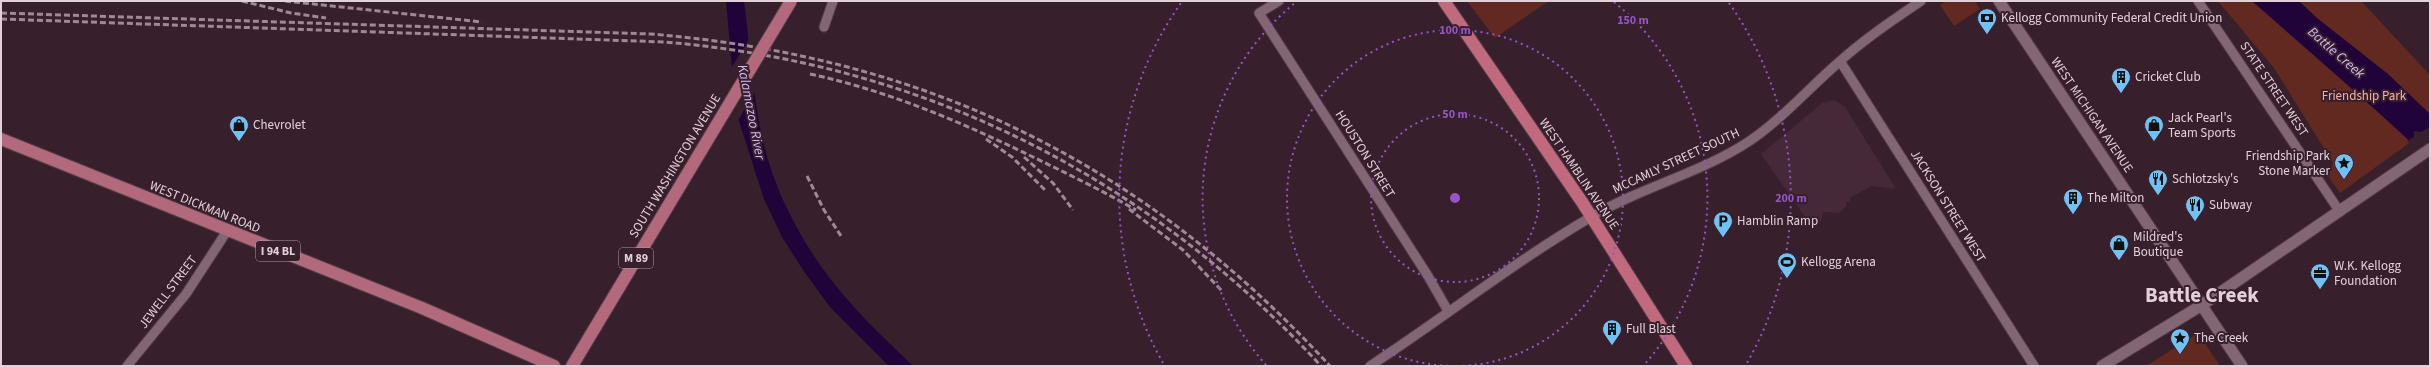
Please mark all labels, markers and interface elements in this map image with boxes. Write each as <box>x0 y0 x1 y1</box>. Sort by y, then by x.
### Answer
bank icon: Kellogg Community Federal Credit Union <box>1976 7 1998 35</box>
place label: Kellogg Community Federal Credit Union <box>2001 9 2222 27</box>
text: 150 m <box>1617 12 1649 29</box>
text: 100 m <box>1439 22 1471 39</box>
water label: Battle Creek <box>2303 22 2369 84</box>
street label: STATE STREET WEST <box>2236 38 2312 140</box>
street label: WEST MICHIGAN AVENUE <box>2047 54 2137 176</box>
water label: Kalamazoo River <box>732 63 770 162</box>
building icon: Cricket Club <box>2110 66 2132 94</box>
place label: Cricket Club <box>2135 68 2201 86</box>
park label: Friendship Park <box>2322 87 2407 105</box>
street label: SOUTH WASHINGTON AVENUE <box>625 91 725 241</box>
text: 50 m <box>1442 106 1468 123</box>
street label: HOUSTON STREET <box>1331 107 1399 201</box>
place label: Jack Pearl's Team Sports <box>2168 109 2236 142</box>
shop icon: Chevrolet <box>228 114 250 142</box>
shop icon: Jack Pearl's Team Sports <box>2143 114 2165 142</box>
street label: WEST HAMBLIN AVENUE <box>1535 115 1623 233</box>
place label: Chevrolet <box>253 116 306 134</box>
street label: MCCAMLY STREET SOUTH <box>1610 124 1742 198</box>
street label: JACKSON STREET WEST <box>1906 146 1990 266</box>
place label: Friendship Park Stone Marker <box>2246 147 2331 180</box>
place icon: Friendship Park Stone Marker <box>2333 152 2355 180</box>
restaurant icon: Schlotzsky's <box>2147 168 2169 196</box>
place label: Schlotzsky's <box>2172 170 2239 188</box>
street label: WEST DICKMAN ROAD <box>147 177 263 237</box>
building icon: The Milton <box>2062 187 2084 215</box>
place label: The Milton <box>2087 189 2144 207</box>
text: 200 m <box>1775 190 1807 207</box>
centre of rings <box>1448 191 1462 205</box>
restaurant icon: Subway <box>2184 194 2206 222</box>
place label: Subway <box>2209 196 2252 214</box>
parking icon: Hamblin Ramp <box>1712 210 1734 238</box>
place label: Hamblin Ramp <box>1737 212 1818 230</box>
place label: Mildred's Boutique <box>2133 228 2183 261</box>
shop icon: Mildred's Boutique <box>2108 233 2130 261</box>
road number: I 94 BL <box>256 241 300 261</box>
road number: M 89 <box>619 248 653 268</box>
sports icon: Kellogg Arena <box>1776 251 1798 279</box>
street label: JEWELL STREET <box>135 252 201 332</box>
place label: Kellogg Arena <box>1801 253 1876 271</box>
place label: W.K. Kellogg Foundation <box>2334 257 2401 290</box>
office icon: W.K. Kellogg Foundation <box>2309 262 2331 290</box>
district label: Battle Creek <box>2145 280 2259 310</box>
building icon: Full Blast <box>1601 318 1623 346</box>
place label: Full Blast <box>1626 320 1676 338</box>
place icon: The Creek <box>2169 327 2191 355</box>
place label: The Creek <box>2194 329 2249 347</box>

